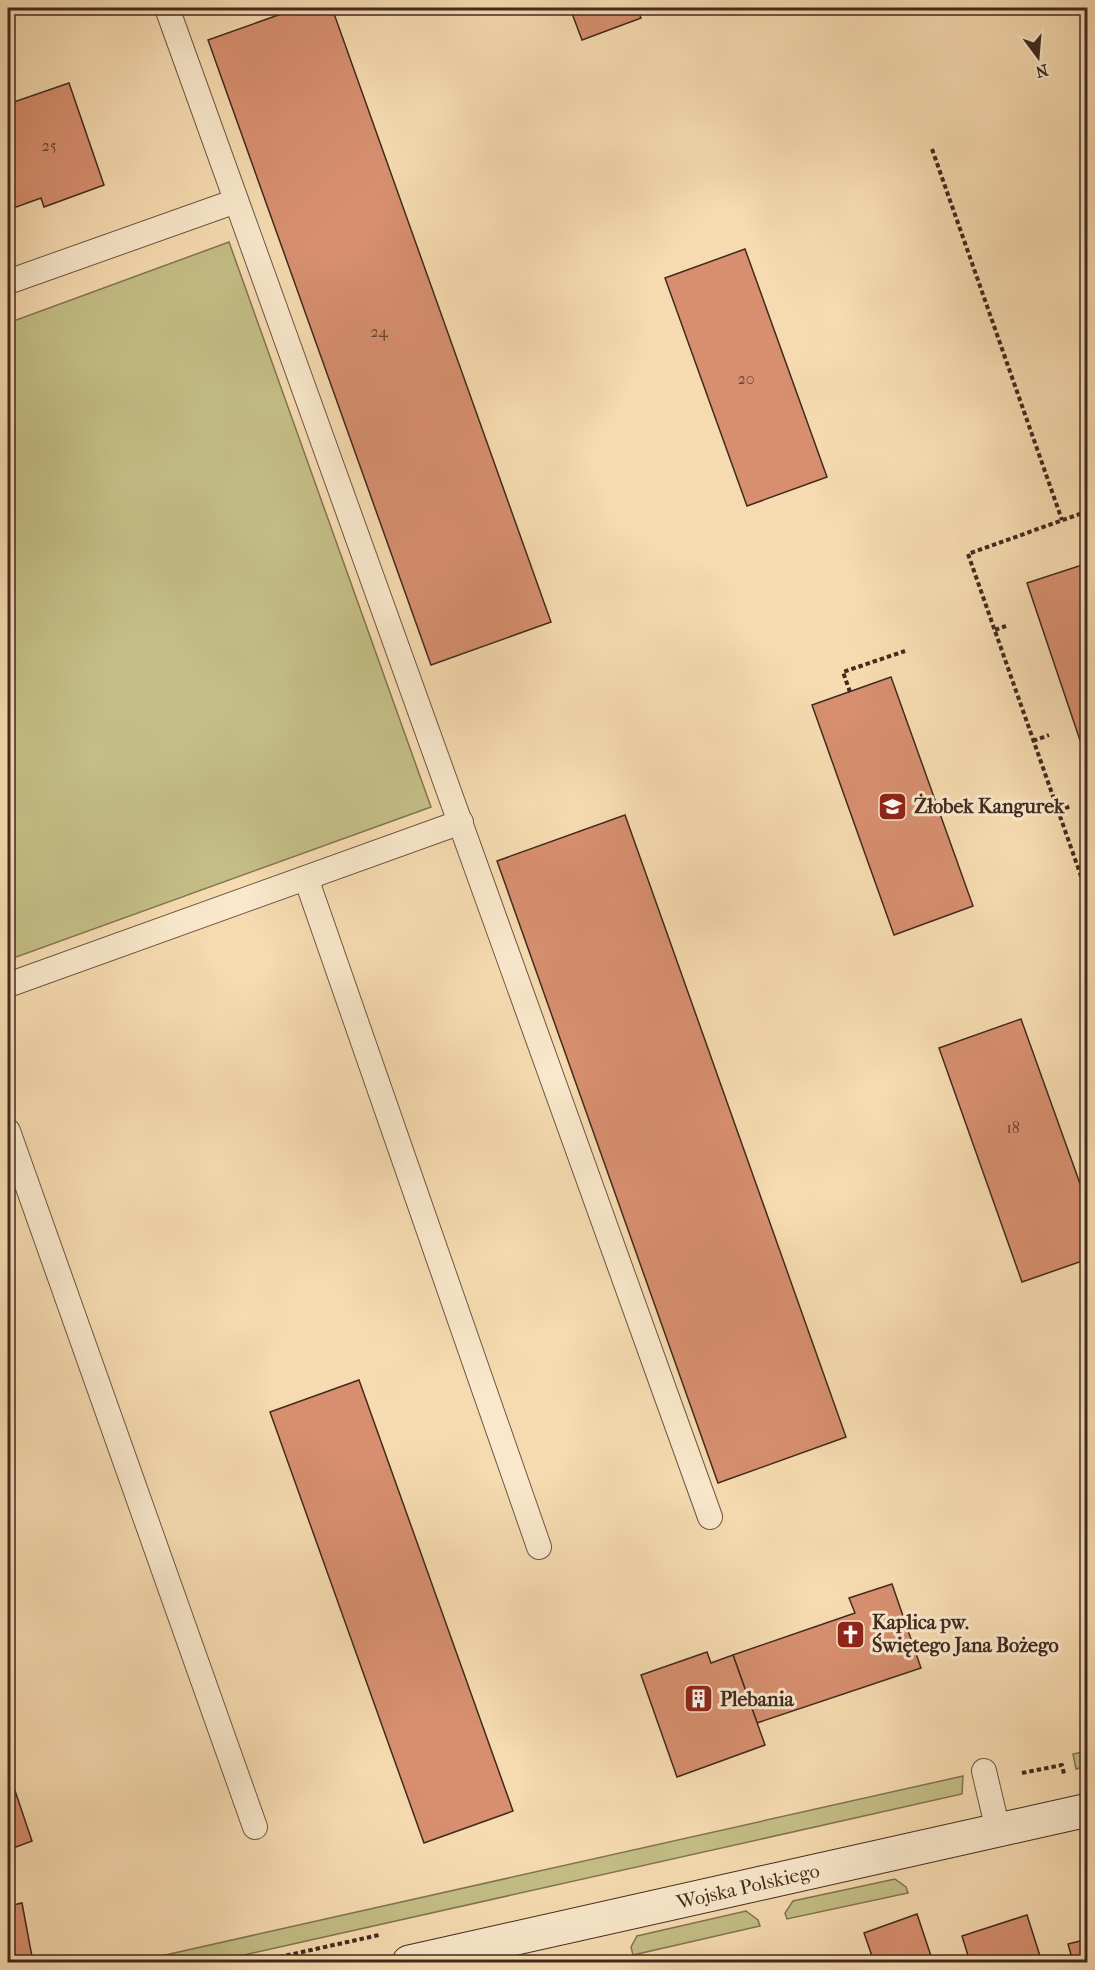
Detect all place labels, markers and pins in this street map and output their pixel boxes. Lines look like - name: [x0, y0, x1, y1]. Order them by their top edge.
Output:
- school or university icon: Żłobek Kangurek: [877, 790, 909, 822]
- place label: Żłobek Kangurek: [914, 793, 1065, 818]
- place label: Kaplica pw. Świętego Jana Bożego: [872, 1611, 1059, 1658]
- church icon: Kaplica pw. Świętego Jana Bożego: [835, 1618, 867, 1650]
- building icon: Plebania: [683, 1683, 715, 1715]
- place label: Plebania: [720, 1688, 795, 1711]

